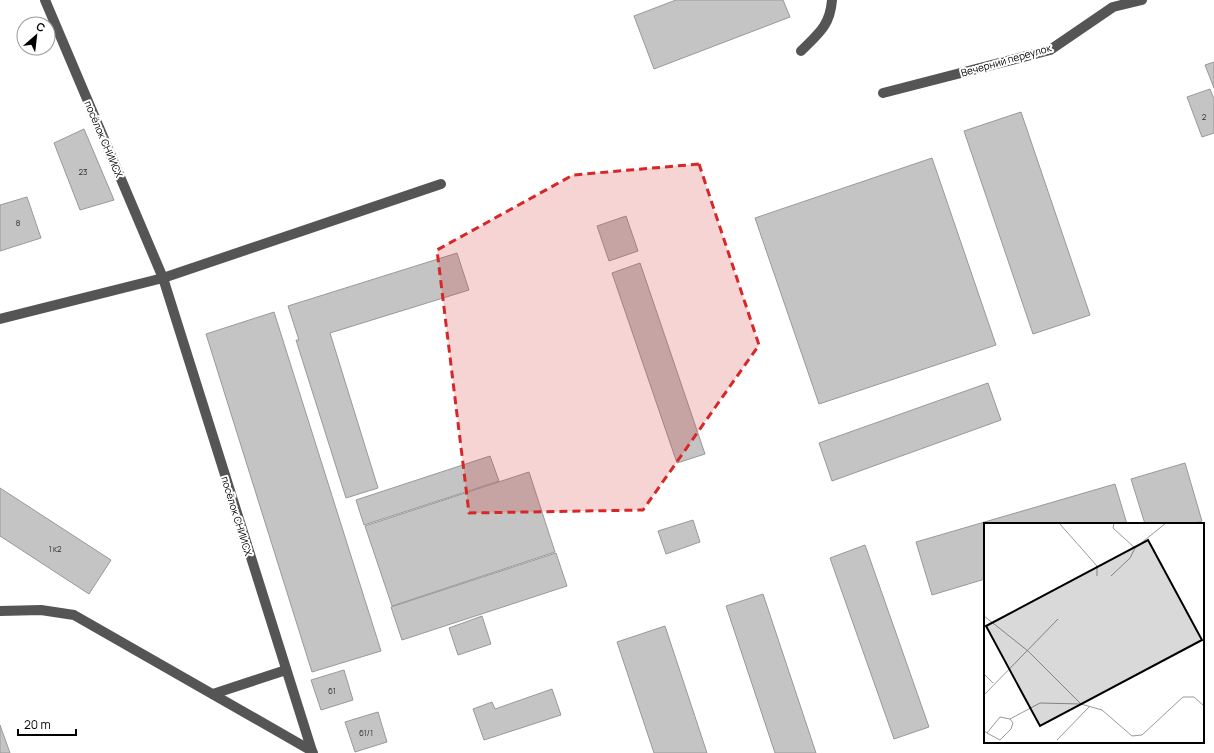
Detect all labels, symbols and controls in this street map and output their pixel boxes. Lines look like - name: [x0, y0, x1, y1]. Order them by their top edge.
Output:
- north arrow: [16, 16, 56, 56]
- text: С: [34, 18, 48, 35]
- street label: Вечерний переулок: [959, 40, 1054, 80]
- street label: посёлок СНИИСХ: [81, 98, 127, 180]
- house number: 2: [1202, 111, 1207, 122]
- house number: 23: [79, 166, 87, 177]
- house number: 8: [16, 217, 21, 228]
- street label: посёлок СНИИСХ: [218, 475, 256, 557]
- inset map: [984, 523, 1204, 743]
- house number: 1 к2: [48, 543, 62, 554]
- house number: 61: [328, 685, 336, 696]
- scale bar: [18, 711, 76, 737]
- text: 20 m: [24, 716, 51, 733]
- house number: 61/1: [359, 727, 373, 738]

